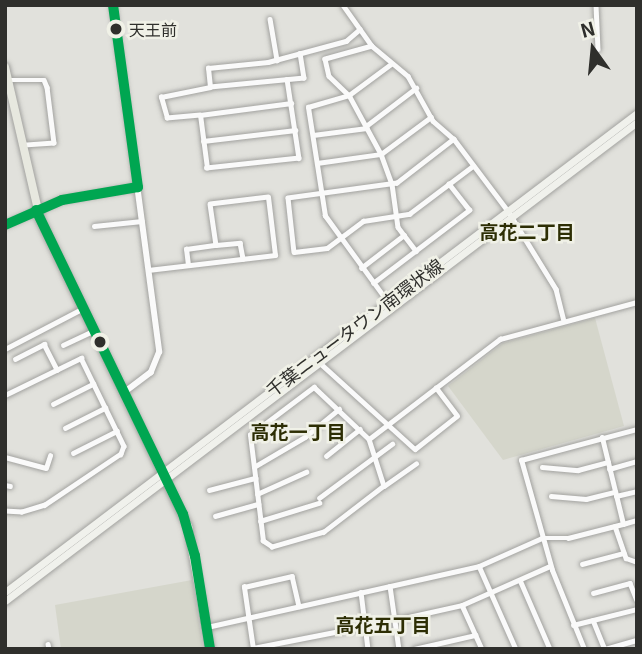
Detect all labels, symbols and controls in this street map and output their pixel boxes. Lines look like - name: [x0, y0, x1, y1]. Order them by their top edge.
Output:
- text: N: [577, 13, 598, 43]
- north arrow: [558, 14, 628, 84]
- place label: 天王前: [129, 19, 177, 39]
- marker: 天王前: [109, 22, 123, 36]
- district label: 高花二丁目: [480, 220, 574, 242]
- street label: 千葉ニュータウン南環状線: [261, 253, 447, 401]
- unlabelled marker: [93, 335, 107, 349]
- district label: 高花一丁目: [251, 420, 345, 442]
- district label: 高花五丁目: [336, 613, 430, 635]

